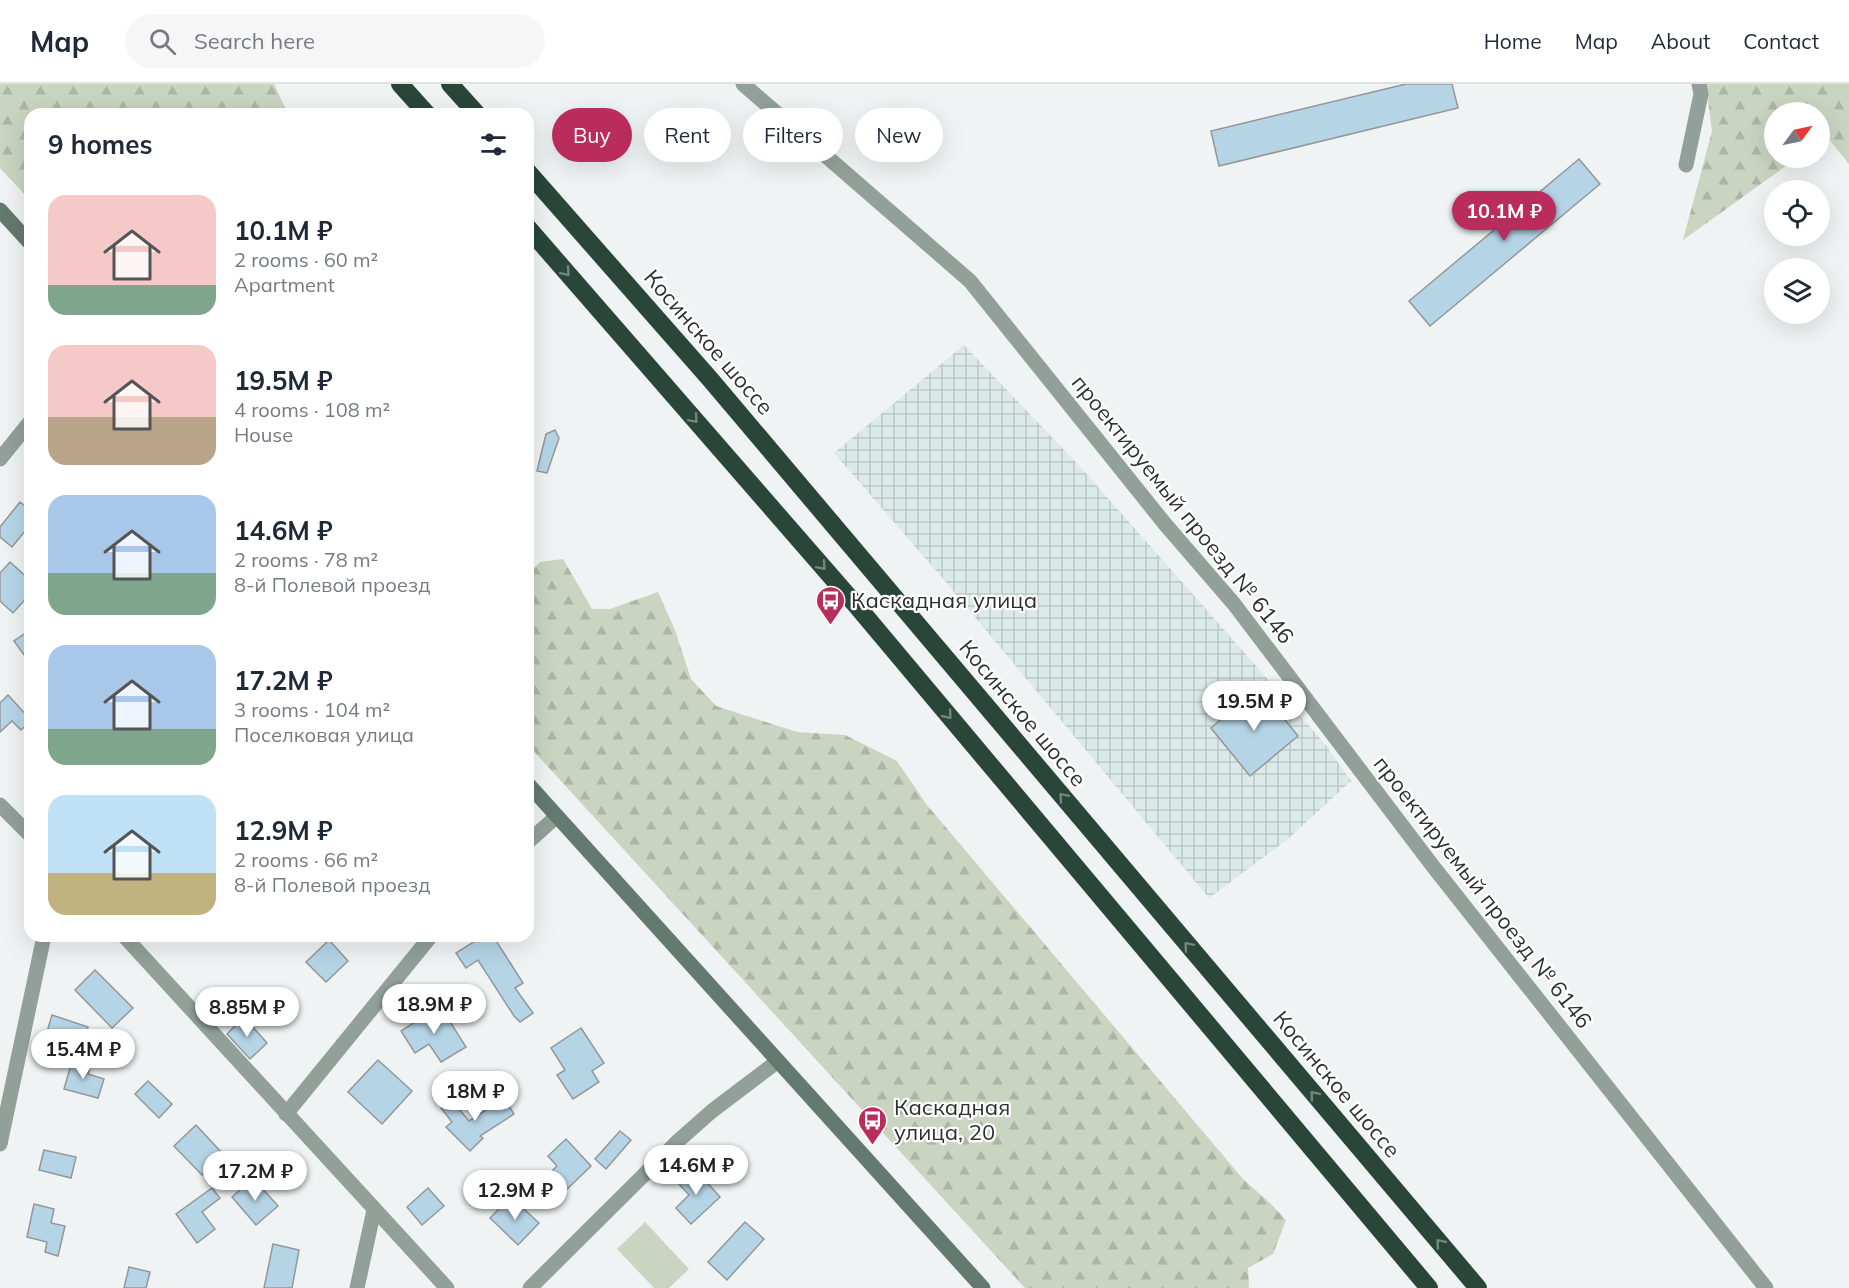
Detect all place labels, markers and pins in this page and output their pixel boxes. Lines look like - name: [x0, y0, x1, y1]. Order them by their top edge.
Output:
- pin: 10.1M ₽: [1449, 191, 1559, 242]
- bus stop icon: Каскадная улица: [814, 584, 846, 626]
- place label: Каскадная улица: [851, 586, 1037, 614]
- pin: 19.5M ₽: [1199, 681, 1309, 732]
- pin: 18.9M ₽: [379, 984, 489, 1035]
- pin: 8.85M ₽: [192, 987, 302, 1038]
- pin: 15.4M ₽: [28, 1029, 138, 1080]
- pin: 18M ₽: [433, 1071, 517, 1122]
- place label: Каскадная улица, 20: [894, 1093, 1010, 1146]
- bus stop icon: Каскадная улица, 20: [857, 1104, 889, 1146]
- pin: 14.6M ₽: [641, 1145, 751, 1196]
- pin: 17.2M ₽: [200, 1151, 310, 1202]
- pin: 12.9M ₽: [460, 1170, 570, 1221]

